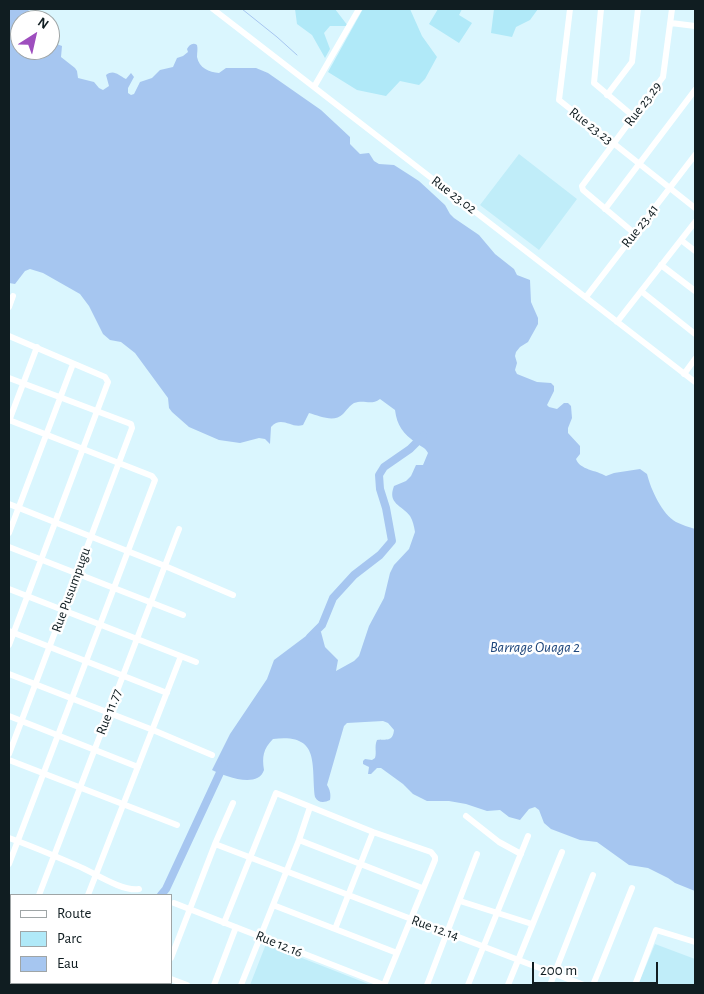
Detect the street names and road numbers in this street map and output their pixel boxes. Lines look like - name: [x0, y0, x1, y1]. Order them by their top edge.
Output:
- street label: Rue 23.29: [621, 78, 665, 130]
- street label: Rue 23.23: [566, 104, 616, 148]
- street label: Rue 23.02: [428, 172, 480, 218]
- street label: Rue 23.41: [618, 201, 662, 251]
- street label: Rue Pusumpugu: [48, 545, 94, 635]
- street label: Rue 11.77: [93, 687, 125, 737]
- street label: Rue 12.14: [409, 912, 461, 944]
- street label: Rue 12.16: [253, 927, 305, 961]

